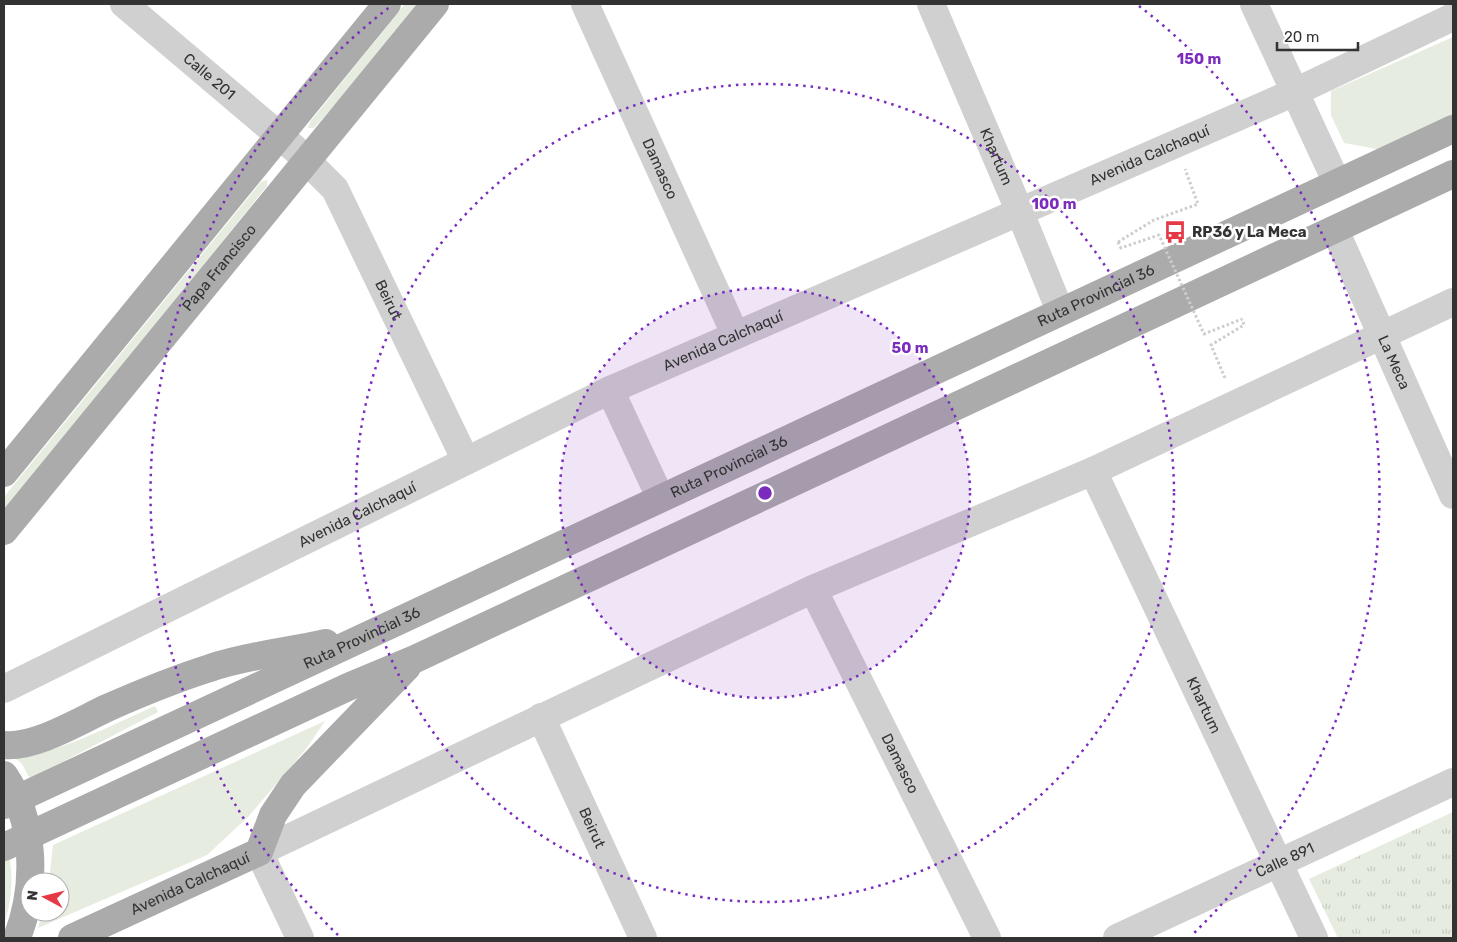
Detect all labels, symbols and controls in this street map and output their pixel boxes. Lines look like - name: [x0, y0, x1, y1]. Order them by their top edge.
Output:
- scale bar: [1277, 20, 1358, 52]
- text: 20 m: [1284, 28, 1319, 46]
- street label: Calle 201: [180, 49, 239, 103]
- text: 150 m: [1177, 50, 1221, 68]
- street label: Avenida Calchaquí: [1087, 121, 1213, 189]
- street label: Khartum: [976, 125, 1016, 188]
- street label: Damasco: [638, 136, 682, 202]
- text: 100 m: [1032, 195, 1076, 213]
- bus stop icon: RP36 y La Meca: [1162, 219, 1188, 245]
- street label: Papa Francisco: [179, 221, 260, 315]
- place label: RP36 y La Meca: [1192, 223, 1307, 241]
- street label: Ruta Provincial 36: [1035, 261, 1157, 331]
- street label: Beirut: [371, 277, 406, 323]
- street label: Avenida Calchaquí: [660, 306, 787, 375]
- street label: La Meca: [1374, 333, 1414, 392]
- text: 50 m: [892, 339, 928, 357]
- street label: Ruta Provincial 36: [668, 432, 790, 502]
- street label: Avenida Calchaquí: [296, 477, 420, 551]
- centre of rings: [756, 484, 774, 502]
- street label: Ruta Provincial 36: [301, 603, 423, 673]
- street label: Khartum: [1183, 674, 1225, 736]
- street label: Damasco: [877, 730, 923, 797]
- street label: Beirut: [575, 805, 609, 851]
- street label: Calle 891: [1253, 839, 1317, 881]
- street label: Avenida Calchaquí: [128, 848, 254, 919]
- north arrow: [20, 872, 70, 922]
- text: N: [24, 889, 42, 902]

